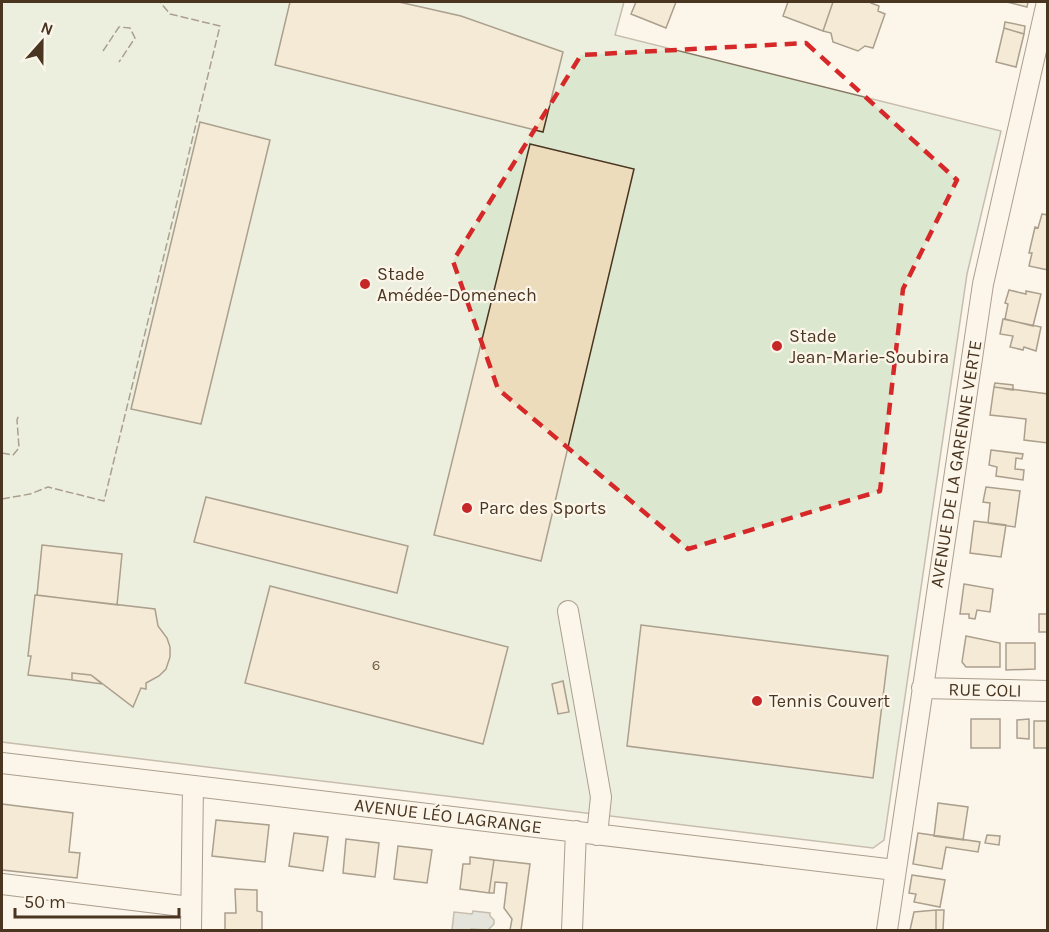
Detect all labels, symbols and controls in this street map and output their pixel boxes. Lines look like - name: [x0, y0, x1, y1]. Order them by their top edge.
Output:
- north arrow: [12, 12, 72, 72]
- text: N: [38, 18, 56, 39]
- place label: Stade Amédée-Domenech: [377, 263, 537, 306]
- marker: Stade Amédée-Domenech: [358, 277, 372, 291]
- place label: Stade Jean-Marie-Soubira: [789, 325, 949, 368]
- marker: Stade Jean-Marie-Soubira: [770, 339, 784, 353]
- street label: AVENUE DE LA GARENNE VERTE: [926, 339, 986, 589]
- place label: Parc des Sports: [479, 497, 607, 519]
- marker: Parc des Sports: [460, 501, 474, 515]
- house number: 6: [372, 656, 380, 674]
- street label: RUE COLI: [948, 678, 1022, 702]
- place label: Tennis Couvert: [769, 690, 890, 712]
- marker: Tennis Couvert: [750, 694, 764, 708]
- street label: AVENUE LÉO LAGRANGE: [353, 793, 543, 838]
- scale bar: [15, 881, 178, 919]
- text: 50 m: [24, 891, 66, 913]

